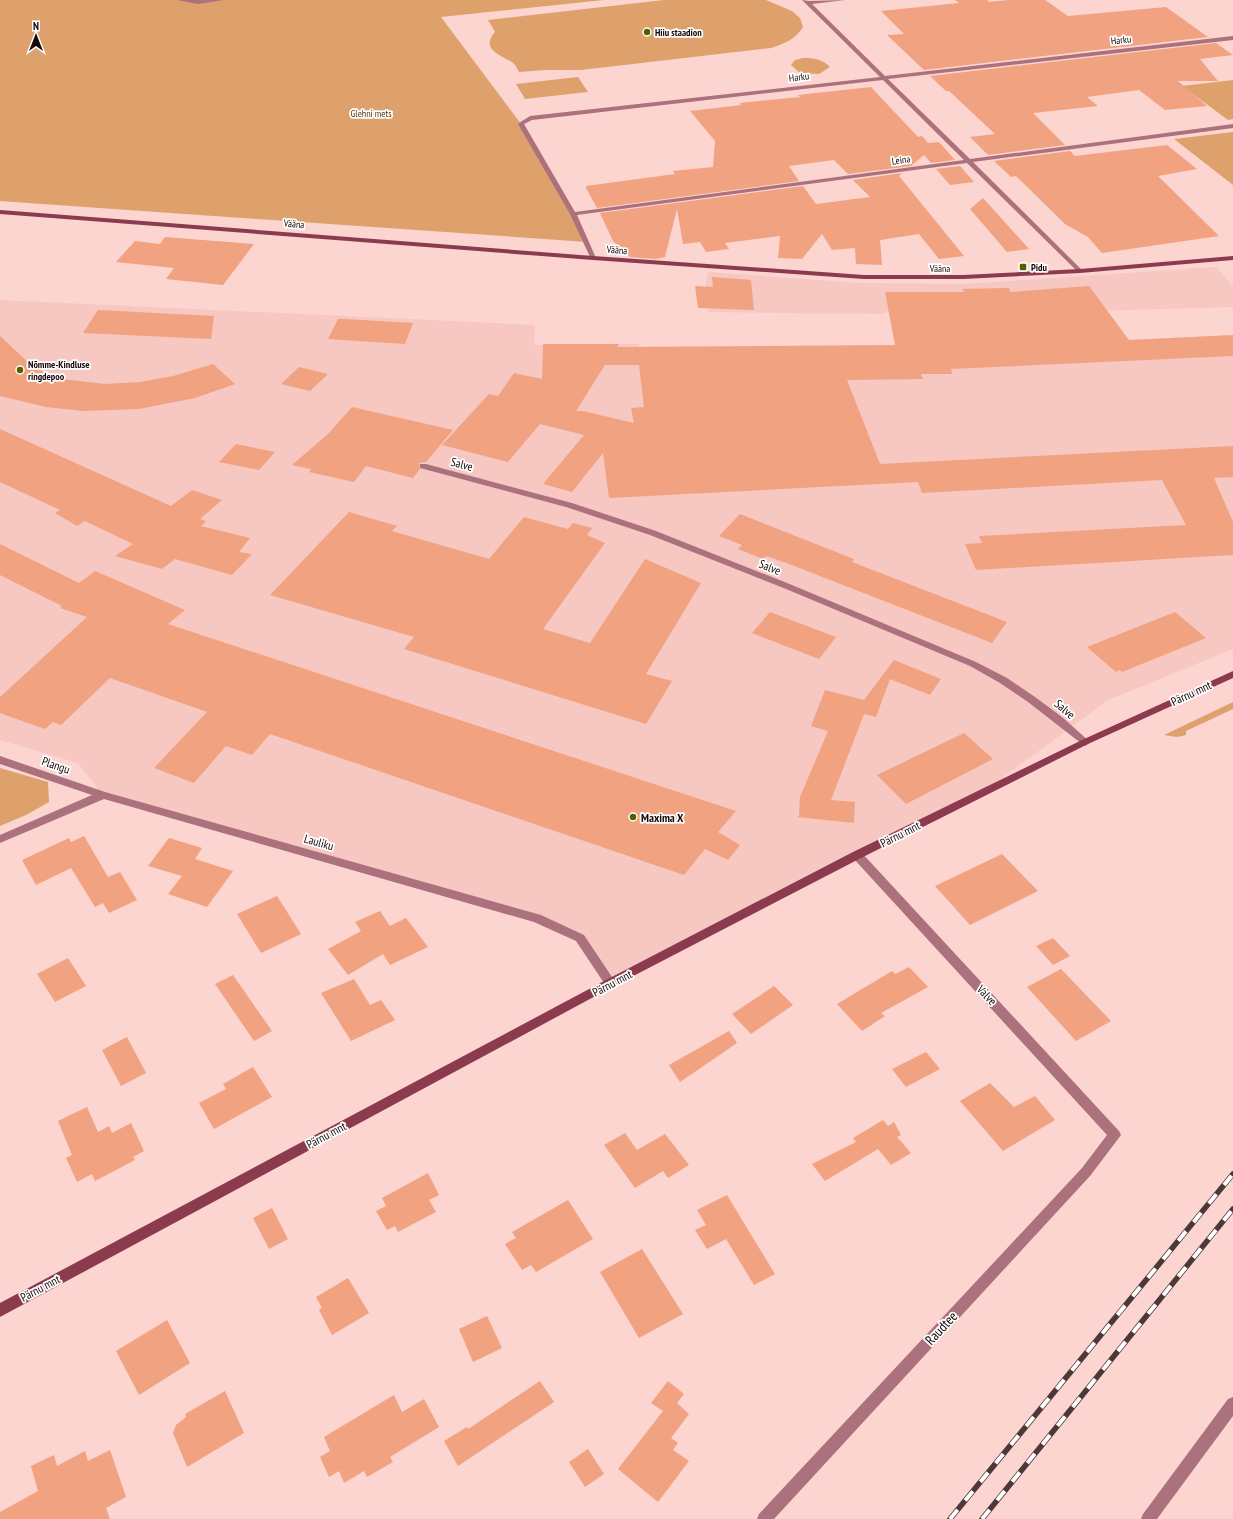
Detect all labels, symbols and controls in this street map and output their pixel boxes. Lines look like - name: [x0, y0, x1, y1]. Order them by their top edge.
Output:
- north arrow: [16, 16, 56, 56]
- text: N: [33, 19, 39, 33]
- place label: Hiiu staadion: [655, 26, 702, 39]
- marker: Hiiu staadion: [642, 27, 652, 37]
- street label: Harku: [1110, 32, 1132, 48]
- street label: Harku: [788, 69, 810, 85]
- park label: Glehni mets: [350, 107, 392, 120]
- street label: Leina: [891, 152, 911, 168]
- street label: Vääna: [282, 217, 305, 231]
- street label: Vääna: [605, 243, 628, 257]
- place label: Pidu: [1031, 261, 1047, 274]
- street label: Vääna: [929, 262, 950, 275]
- marker: Pidu: [1018, 262, 1028, 272]
- place label: Nõmme-Kindluse ringdepoo: [28, 358, 89, 383]
- marker: Nõmme-Kindluse ringdepoo: [15, 365, 25, 375]
- street label: Salve: [449, 454, 475, 474]
- street label: Salve: [757, 556, 783, 578]
- street label: Pärnu mnt: [1168, 677, 1214, 709]
- street label: Salve: [1052, 696, 1078, 722]
- street label: Plangu: [40, 753, 72, 777]
- place label: Maxima X: [641, 810, 684, 825]
- marker: Maxima X: [628, 812, 638, 822]
- street label: Pärnu mnt: [877, 817, 923, 850]
- street label: Lauliku: [302, 831, 336, 853]
- street label: Pärnu mnt: [590, 966, 635, 1000]
- street label: Valve: [973, 981, 1000, 1008]
- street label: Pärnu mnt: [304, 1118, 349, 1152]
- street label: Pärnu mnt: [18, 1271, 63, 1305]
- street label: Raudtee: [921, 1307, 961, 1349]

